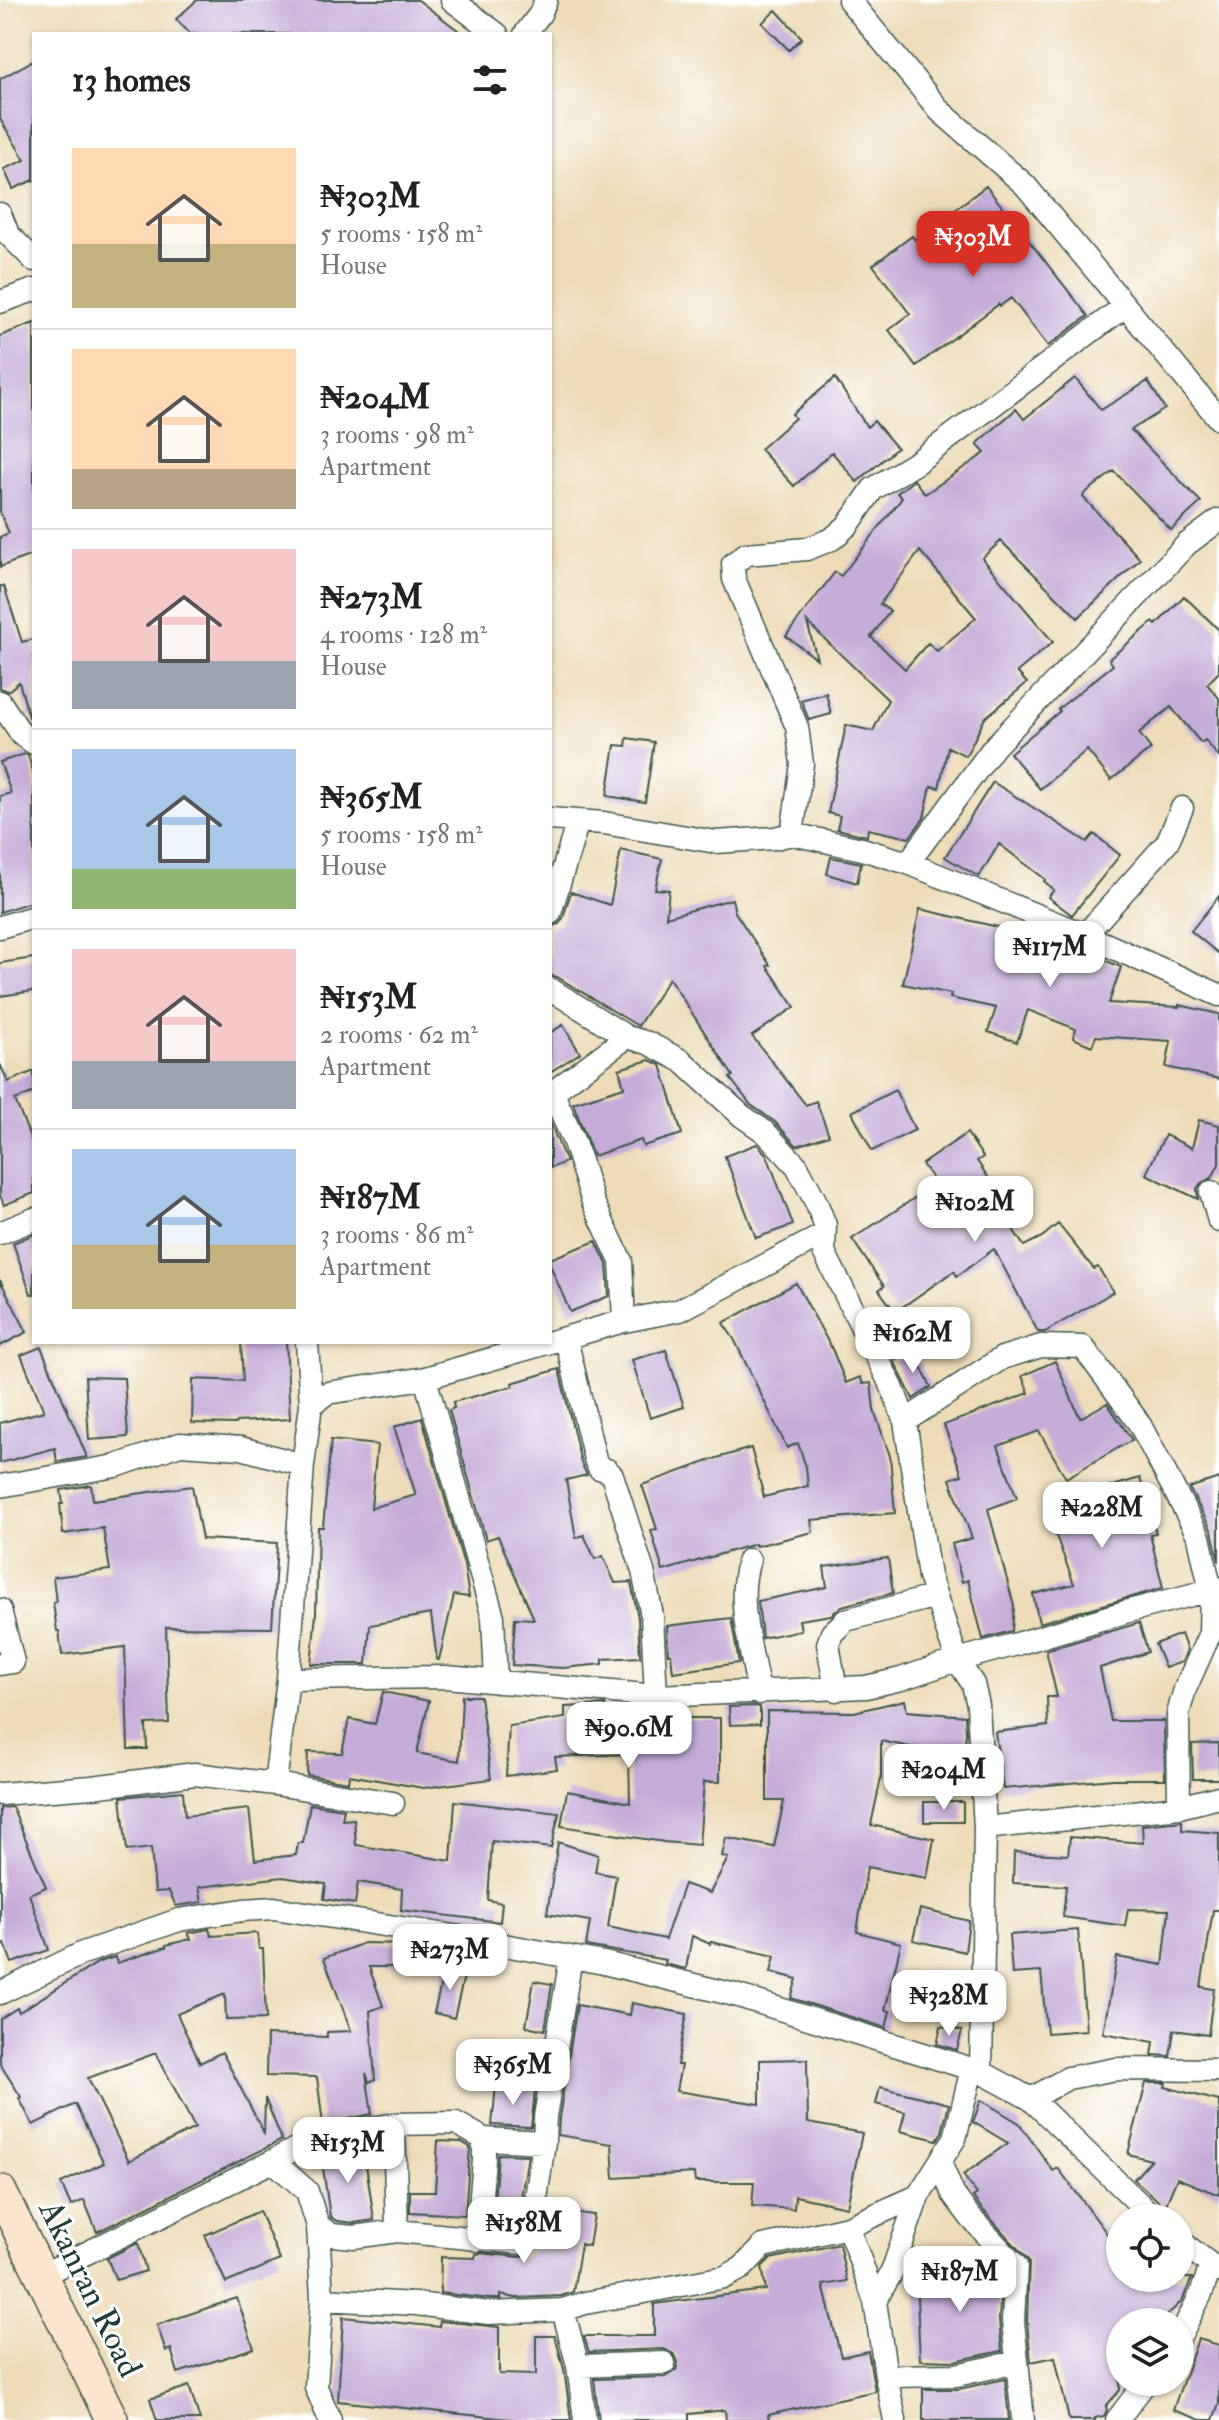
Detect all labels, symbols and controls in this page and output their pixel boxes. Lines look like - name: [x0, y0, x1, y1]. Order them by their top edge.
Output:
- icon: filters: [468, 58, 512, 102]
- text: 13 homes: [72, 59, 191, 102]
- text: ₦303M: [320, 175, 421, 218]
- icon: home: [136, 180, 232, 276]
- pin: ₦303M: [917, 211, 1029, 279]
- text: 5 rooms · 158 m²: [320, 218, 482, 250]
- text: ₦303M: [934, 221, 1012, 253]
- text: House: [320, 250, 387, 282]
- text: ₦204M: [320, 376, 430, 419]
- icon: home: [136, 381, 232, 477]
- text: 3 rooms · 98 m²: [320, 419, 474, 451]
- text: Apartment: [320, 451, 431, 483]
- text: ₦273M: [320, 576, 423, 619]
- icon: home: [136, 581, 232, 677]
- text: 4 rooms · 128 m²: [320, 619, 487, 651]
- text: House: [320, 651, 387, 683]
- text: ₦365M: [320, 776, 423, 819]
- icon: home: [136, 781, 232, 877]
- text: 5 rooms · 158 m²: [320, 819, 482, 851]
- text: House: [320, 851, 387, 883]
- pin: ₦117M: [994, 921, 1106, 989]
- text: ₦117M: [1013, 931, 1087, 963]
- text: ₦153M: [320, 976, 417, 1019]
- icon: home: [136, 981, 232, 1077]
- text: 2 rooms · 62 m²: [320, 1019, 478, 1051]
- text: Apartment: [320, 1051, 431, 1083]
- text: ₦187M: [320, 1176, 421, 1219]
- pin: ₦102M: [919, 1176, 1031, 1244]
- icon: home: [136, 1181, 232, 1277]
- text: ₦102M: [935, 1186, 1015, 1218]
- text: 3 rooms · 86 m²: [320, 1219, 474, 1251]
- text: Apartment: [320, 1251, 431, 1283]
- pin: ₦162M: [857, 1307, 969, 1375]
- text: ₦162M: [873, 1317, 953, 1349]
- pin: ₦228M: [1046, 1482, 1158, 1550]
- text: ₦228M: [1061, 1492, 1143, 1524]
- pin: ₦90.6M: [564, 1702, 694, 1770]
- text: ₦90.6M: [585, 1712, 673, 1744]
- pin: ₦204M: [888, 1744, 1000, 1812]
- text: ₦204M: [902, 1754, 986, 1786]
- pin: ₦273M: [394, 1924, 506, 1992]
- text: ₦273M: [411, 1934, 489, 1966]
- pin: ₦328M: [893, 1970, 1005, 2038]
- text: ₦328M: [909, 1980, 989, 2012]
- pin: ₦365M: [457, 2039, 569, 2107]
- text: ₦365M: [474, 2049, 552, 2081]
- pin: ₦153M: [292, 2117, 404, 2185]
- text: ₦153M: [311, 2127, 385, 2159]
- street label: Akanran Road: [28, 2193, 151, 2385]
- pin: ₦158M: [468, 2197, 580, 2265]
- map controls: [1106, 2204, 1194, 2396]
- button: locate: [1106, 2204, 1194, 2292]
- text: ₦158M: [486, 2207, 562, 2239]
- pin: ₦187M: [904, 2246, 1016, 2314]
- text: ₦187M: [921, 2256, 999, 2288]
- button: layers: [1106, 2308, 1194, 2396]

